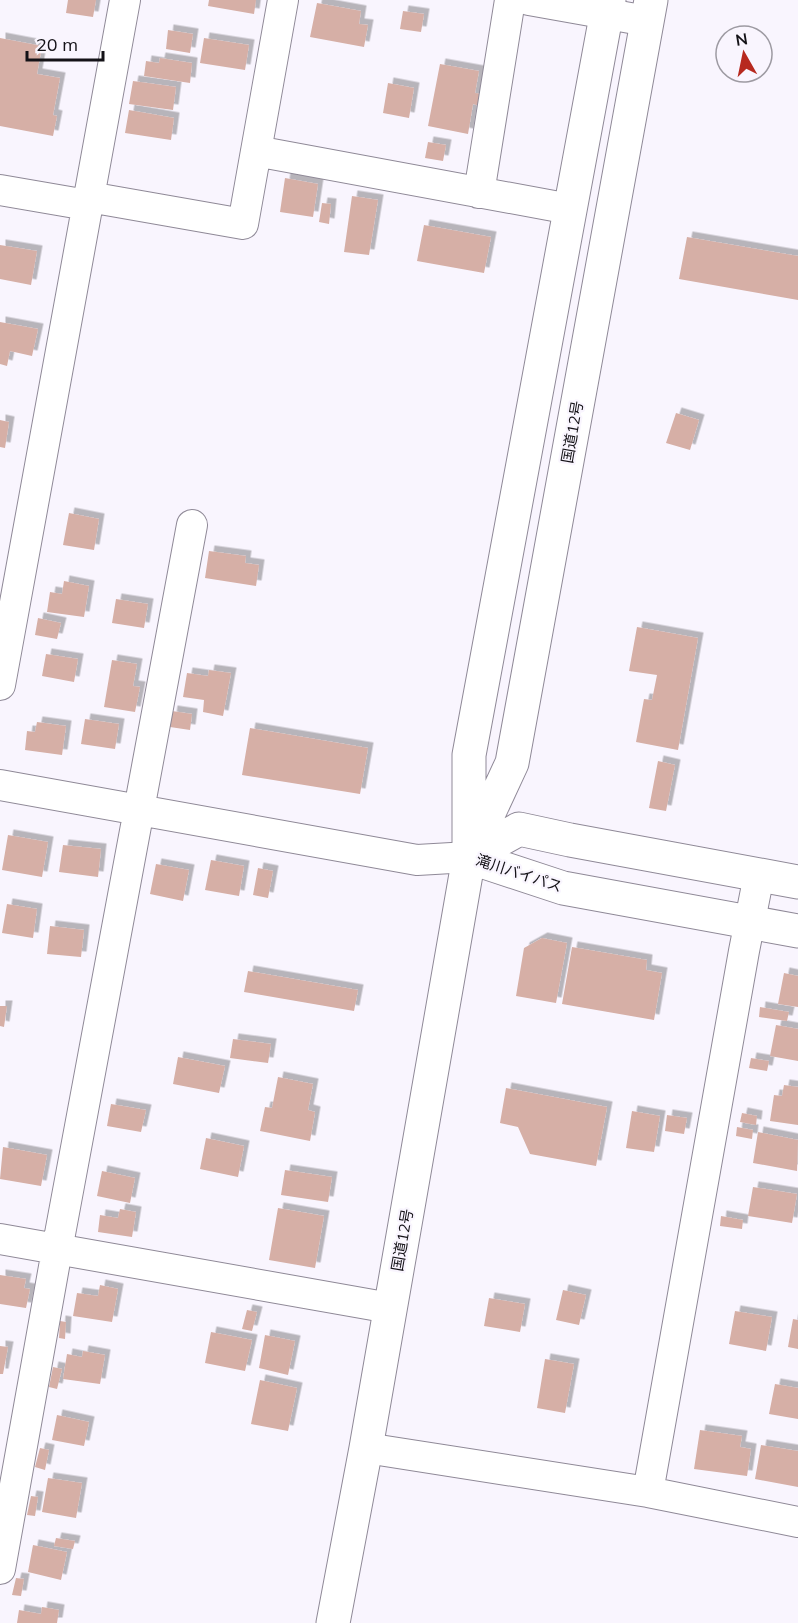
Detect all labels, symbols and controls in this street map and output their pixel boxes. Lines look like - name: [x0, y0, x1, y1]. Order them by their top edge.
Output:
- scale bar: [27, 24, 104, 62]
- north arrow: [714, 24, 774, 84]
- text: N: [734, 28, 749, 50]
- text: 20 m: [36, 33, 78, 56]
- street label: 国道12号: [557, 399, 587, 465]
- street label: 滝川バイパス: [473, 850, 565, 896]
- street label: 国道12号: [387, 1207, 417, 1273]

